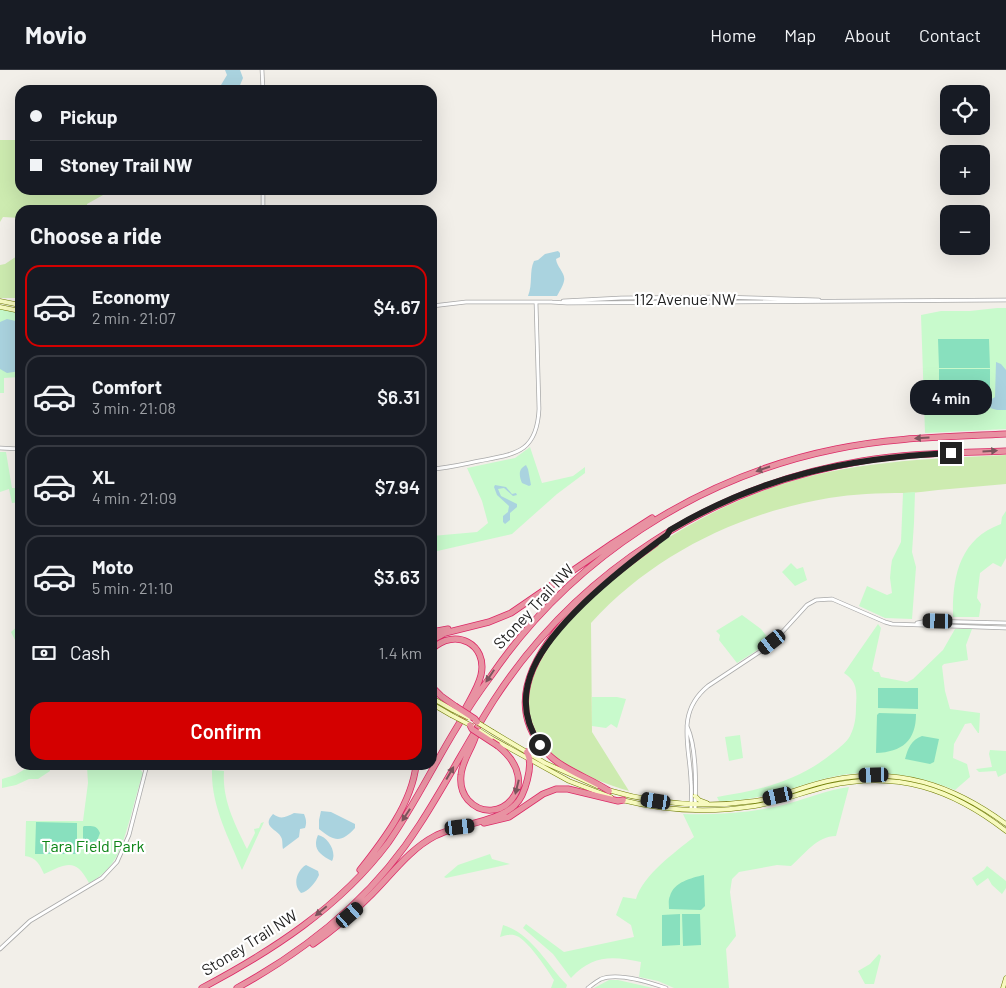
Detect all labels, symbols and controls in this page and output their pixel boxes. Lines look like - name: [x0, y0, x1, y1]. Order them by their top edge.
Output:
- text: Movio: [25, 20, 87, 49]
- text: Home: [710, 24, 756, 46]
- text: Map: [784, 24, 816, 46]
- text: About: [844, 24, 891, 46]
- text: Contact: [919, 24, 981, 46]
- map controls: [940, 85, 990, 255]
- button: locate: [940, 85, 990, 135]
- text: Pickup: [60, 105, 118, 128]
- button: +: [940, 145, 990, 195]
- text: Stoney Trail NW: [60, 153, 192, 176]
- button: −: [940, 205, 990, 255]
- text: Choose a ride: [30, 222, 162, 248]
- icon: car: [32, 284, 77, 329]
- text: Economy: [92, 285, 170, 308]
- street label: 112 Avenue NW: [634, 289, 736, 308]
- text: $4.67: [374, 295, 420, 318]
- text: 2 min · 21:07: [92, 308, 175, 327]
- icon: car: [32, 374, 77, 419]
- text: Comfort: [92, 375, 162, 398]
- callout: 4 min: [910, 380, 992, 416]
- text: $6.31: [377, 385, 420, 408]
- text: 4 min: [932, 388, 970, 407]
- text: 3 min · 21:08: [92, 398, 176, 417]
- one-way arrow: [914, 435, 930, 443]
- route end: [940, 442, 962, 464]
- one-way arrow: [982, 447, 998, 455]
- icon: car: [32, 464, 77, 509]
- text: XL: [92, 465, 115, 488]
- one-way arrow: [756, 466, 771, 473]
- text: $7.94: [375, 475, 420, 498]
- text: 4 min · 21:09: [92, 488, 176, 507]
- icon: car: [32, 554, 77, 599]
- text: Moto: [92, 555, 134, 578]
- street label: Stoney Trail NW: [489, 560, 577, 652]
- text: $3.63: [374, 565, 420, 588]
- text: 5 min · 21:10: [92, 578, 173, 597]
- car: [922, 613, 953, 629]
- car: [755, 627, 788, 657]
- icon: cash: [30, 639, 58, 667]
- text: Cash: [70, 641, 111, 664]
- text: 1.4 km: [379, 643, 422, 662]
- one-way arrow: [485, 670, 495, 683]
- button: Confirm: [30, 702, 422, 760]
- route start: [529, 734, 551, 756]
- one-way arrow: [446, 767, 455, 780]
- car: [858, 767, 889, 783]
- one-way arrow: [513, 780, 521, 795]
- car: [761, 785, 794, 807]
- car: [640, 791, 671, 811]
- one-way arrow: [402, 809, 411, 822]
- car: [444, 818, 475, 836]
- park label: Tara Field Park: [42, 836, 144, 855]
- car: [333, 899, 366, 931]
- street label: Stoney Trail NW: [198, 905, 300, 979]
- one-way arrow: [314, 906, 327, 917]

